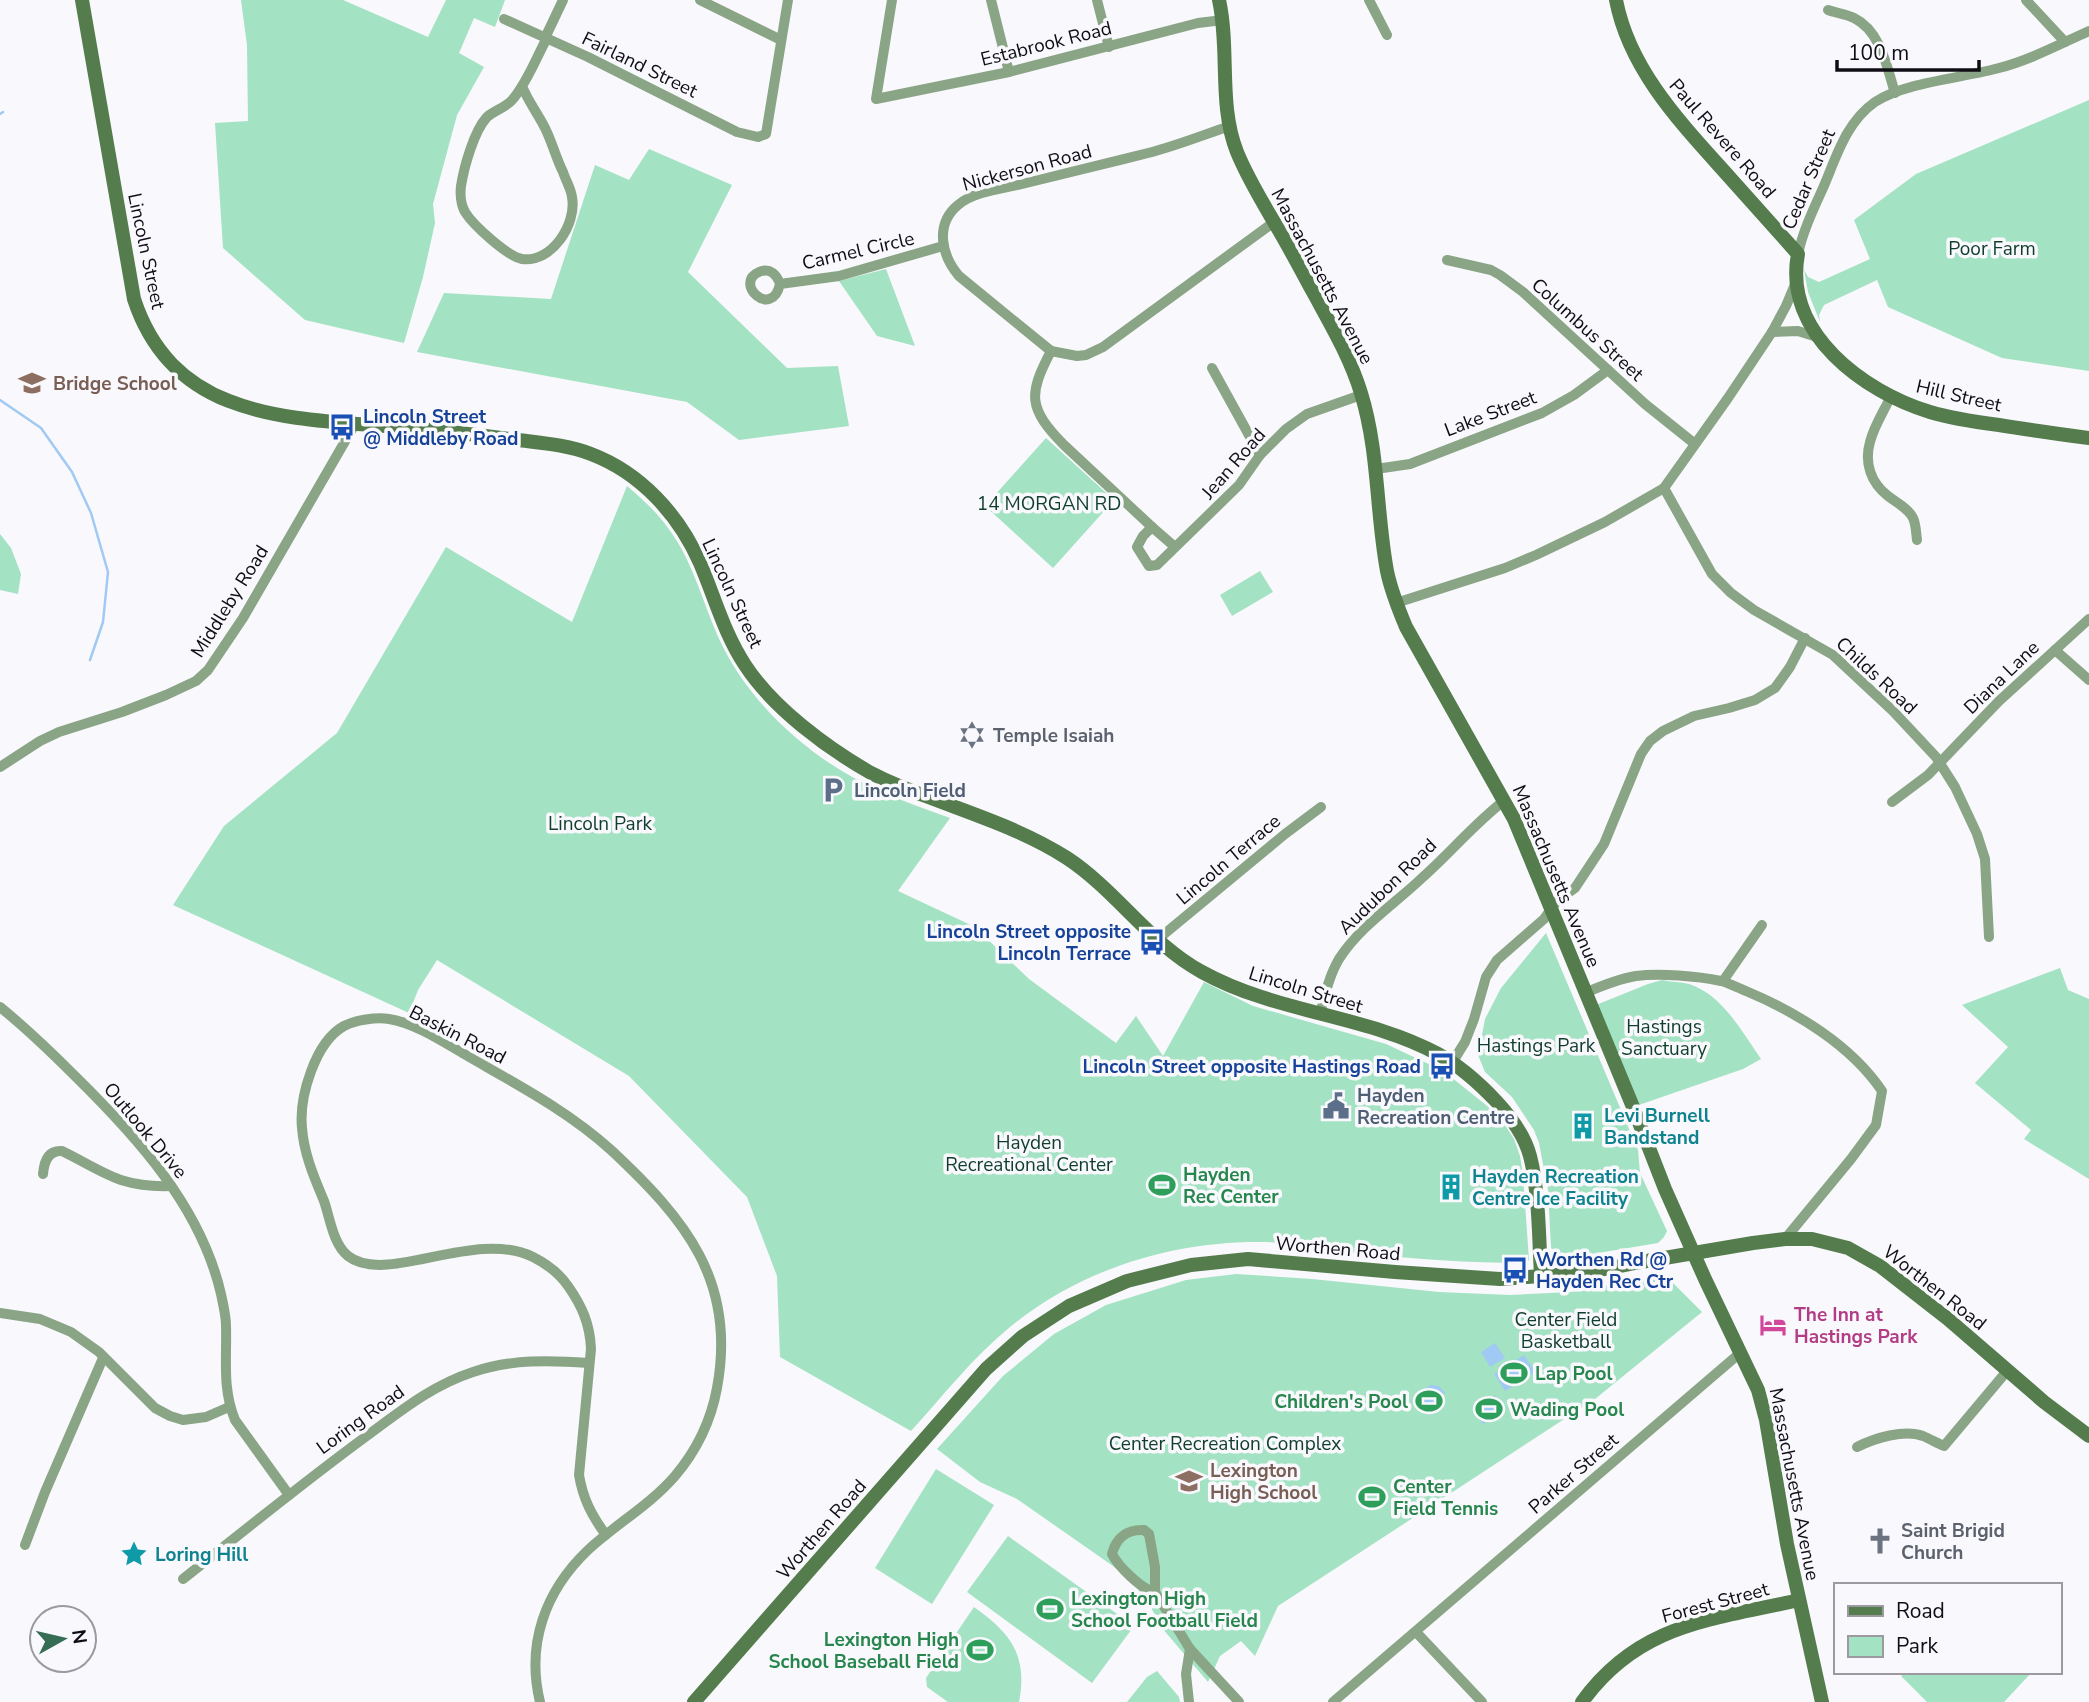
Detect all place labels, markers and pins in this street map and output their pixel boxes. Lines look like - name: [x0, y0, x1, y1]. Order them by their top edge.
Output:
- school or university icon: Bridge School: [17, 368, 47, 398]
- place label: Bridge School: [53, 371, 177, 397]
- place label: Lincoln Street @ Middleby Road: [363, 404, 518, 452]
- bus stop icon: Lincoln Street @ Middleby Road: [327, 412, 357, 442]
- synagogue icon: Temple Isaiah: [957, 720, 987, 750]
- place label: Temple Isaiah: [993, 723, 1114, 749]
- parking icon: Lincoln Field: [818, 775, 848, 805]
- place label: Lincoln Field: [854, 778, 966, 804]
- place label: Lincoln Street opposite Lincoln Terrace: [927, 919, 1131, 967]
- bus stop icon: Lincoln Street opposite Lincoln Terrace: [1137, 927, 1167, 957]
- bus stop icon: Lincoln Street opposite Hastings Road: [1427, 1051, 1457, 1081]
- place label: Lincoln Street opposite Hastings Road: [1083, 1054, 1421, 1080]
- place label: Hayden Recreation Centre: [1357, 1083, 1515, 1131]
- public building icon: Hayden Recreation Centre: [1321, 1091, 1351, 1121]
- place label: Levi Burnell Bandstand: [1604, 1103, 1710, 1151]
- building icon: Levi Burnell Bandstand: [1568, 1111, 1598, 1141]
- place label: Hayden Rec Center: [1183, 1162, 1279, 1210]
- place label: Hayden Recreation Centre Ice Facility: [1472, 1164, 1639, 1212]
- sports icon: Hayden Rec Center: [1147, 1170, 1177, 1200]
- building icon: Hayden Recreation Centre Ice Facility: [1436, 1172, 1466, 1202]
- place label: Worthen Rd @ Hayden Rec Ctr: [1536, 1247, 1674, 1295]
- bus stop icon: Worthen Rd @ Hayden Rec Ctr: [1500, 1255, 1530, 1285]
- place label: The Inn at Hastings Park: [1794, 1302, 1918, 1350]
- hotel icon: The Inn at Hastings Park: [1758, 1310, 1788, 1340]
- sports icon: Lap Pool: [1499, 1358, 1529, 1388]
- place label: Lap Pool: [1535, 1361, 1612, 1387]
- sports icon: Children's Pool: [1414, 1386, 1444, 1416]
- place label: Children's Pool: [1274, 1389, 1408, 1415]
- sports icon: Wading Pool: [1474, 1394, 1504, 1424]
- place label: Wading Pool: [1510, 1397, 1624, 1423]
- place label: Lexington High School: [1210, 1458, 1317, 1506]
- school or university icon: Lexington High School: [1174, 1466, 1204, 1496]
- place label: Center Field Tennis: [1393, 1474, 1498, 1522]
- sports icon: Center Field Tennis: [1357, 1482, 1387, 1512]
- place label: Saint Brigid Church: [1901, 1518, 2005, 1566]
- church icon: Saint Brigid Church: [1865, 1526, 1895, 1556]
- place icon: Loring Hill: [119, 1539, 149, 1569]
- place label: Loring Hill: [155, 1542, 248, 1568]
- place label: Lexington High School Football Field: [1071, 1586, 1258, 1634]
- sports icon: Lexington High School Football Field: [1035, 1594, 1065, 1624]
- place label: Lexington High School Baseball Field: [769, 1627, 959, 1675]
- sports icon: Lexington High School Baseball Field: [965, 1635, 995, 1665]

